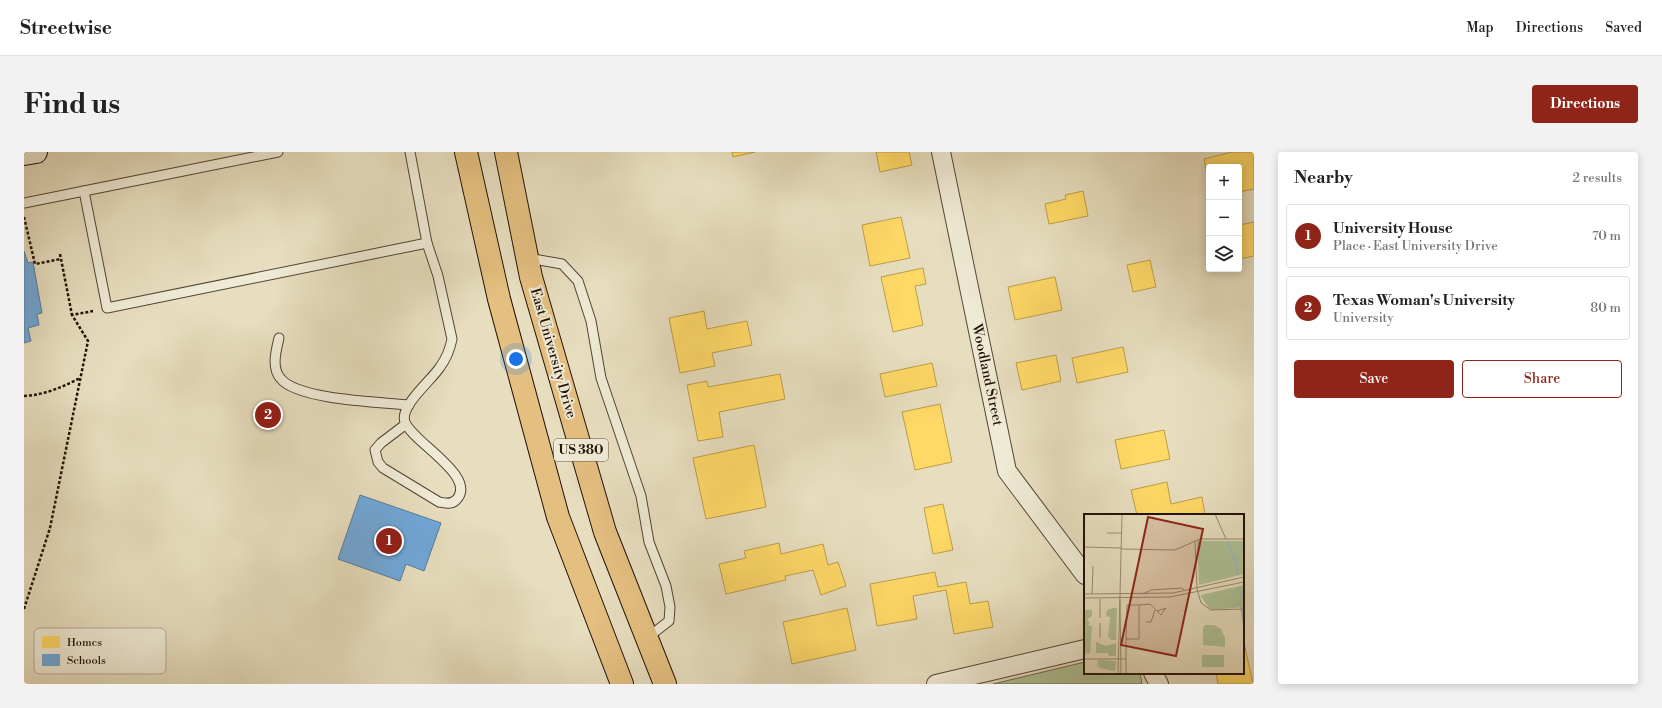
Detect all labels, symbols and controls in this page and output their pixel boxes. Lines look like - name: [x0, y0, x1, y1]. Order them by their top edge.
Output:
- text: Streetwise: [20, 16, 112, 40]
- text: Map: [1466, 19, 1494, 37]
- text: Directions: [1516, 19, 1583, 37]
- text: Saved: [1605, 19, 1642, 37]
- button: Directions: [1532, 85, 1638, 123]
- text: Find us: [24, 87, 120, 122]
- map controls: [1206, 164, 1242, 272]
- button: +: [1206, 164, 1242, 200]
- text: Nearby: [1294, 167, 1353, 189]
- text: 2 results: [1573, 170, 1622, 186]
- button: −: [1206, 200, 1242, 236]
- text: University House: [1333, 219, 1453, 238]
- text: 1: [1305, 228, 1311, 244]
- text: 70 m: [1592, 228, 1621, 244]
- button: layers: [1206, 236, 1242, 272]
- text: Place · East University Drive: [1333, 238, 1498, 254]
- street label: East University Drive: [526, 286, 580, 420]
- text: Texas Woman's University: [1333, 291, 1515, 310]
- text: 2: [1304, 300, 1312, 316]
- text: 80 m: [1590, 300, 1621, 316]
- text: University: [1333, 310, 1394, 326]
- street label: Woodland Street: [967, 321, 1007, 428]
- your location: [506, 349, 526, 369]
- button: Save: [1294, 360, 1454, 398]
- button: Share: [1462, 360, 1622, 398]
- pin: 2: [255, 400, 281, 430]
- road number: US 380: [554, 439, 608, 461]
- inset map: [1084, 514, 1244, 674]
- pin: 1: [376, 526, 402, 556]
- legend: [34, 628, 166, 674]
- text: Homes: [67, 636, 102, 650]
- text: Schools: [67, 654, 106, 668]

